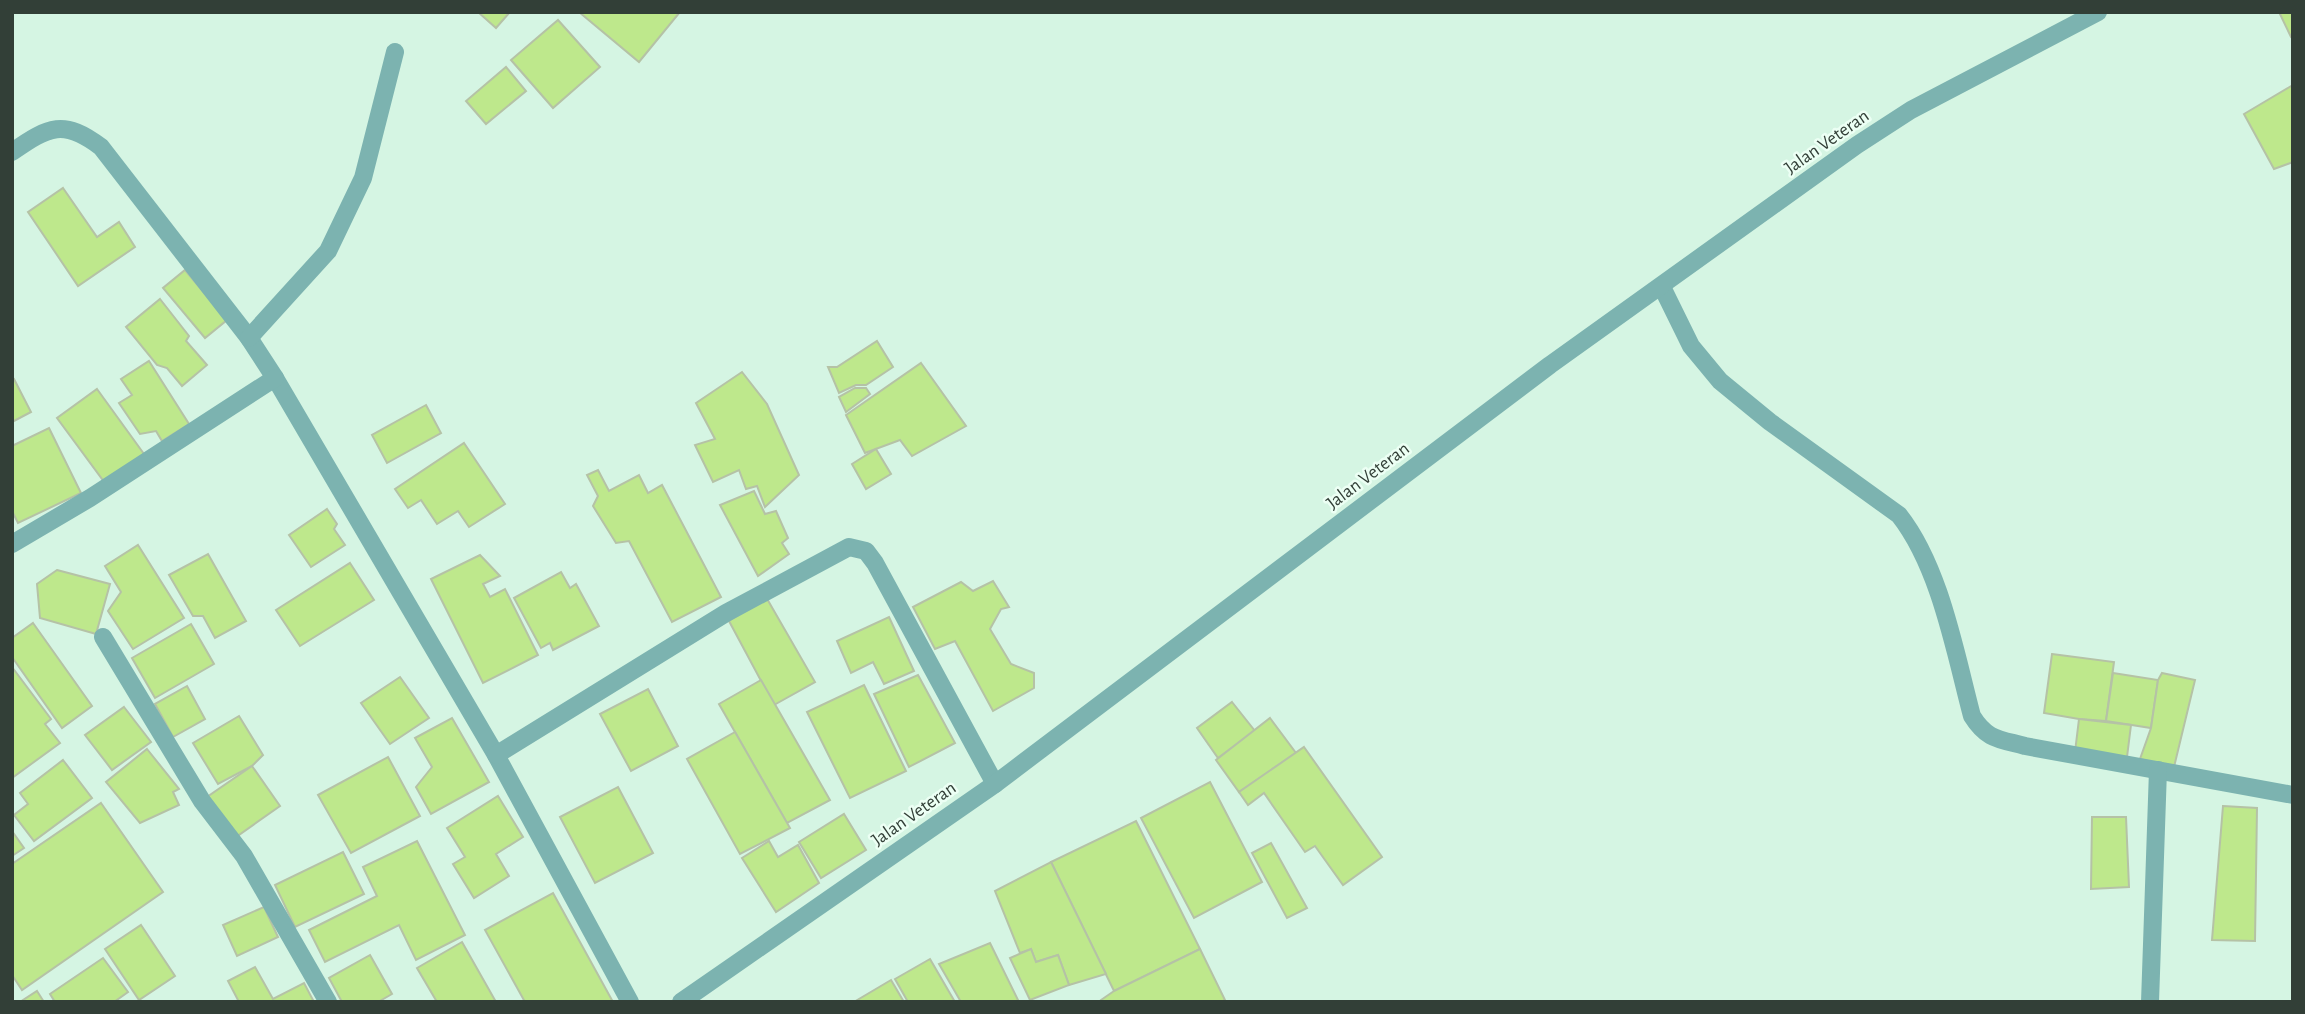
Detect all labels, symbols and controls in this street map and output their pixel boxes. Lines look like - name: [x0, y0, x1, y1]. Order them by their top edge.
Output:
- street label: Jalan Veteran: [1781, 106, 1873, 178]
- street label: Jalan Veteran: [1323, 439, 1413, 513]
- street label: Jalan Veteran: [868, 778, 960, 850]

